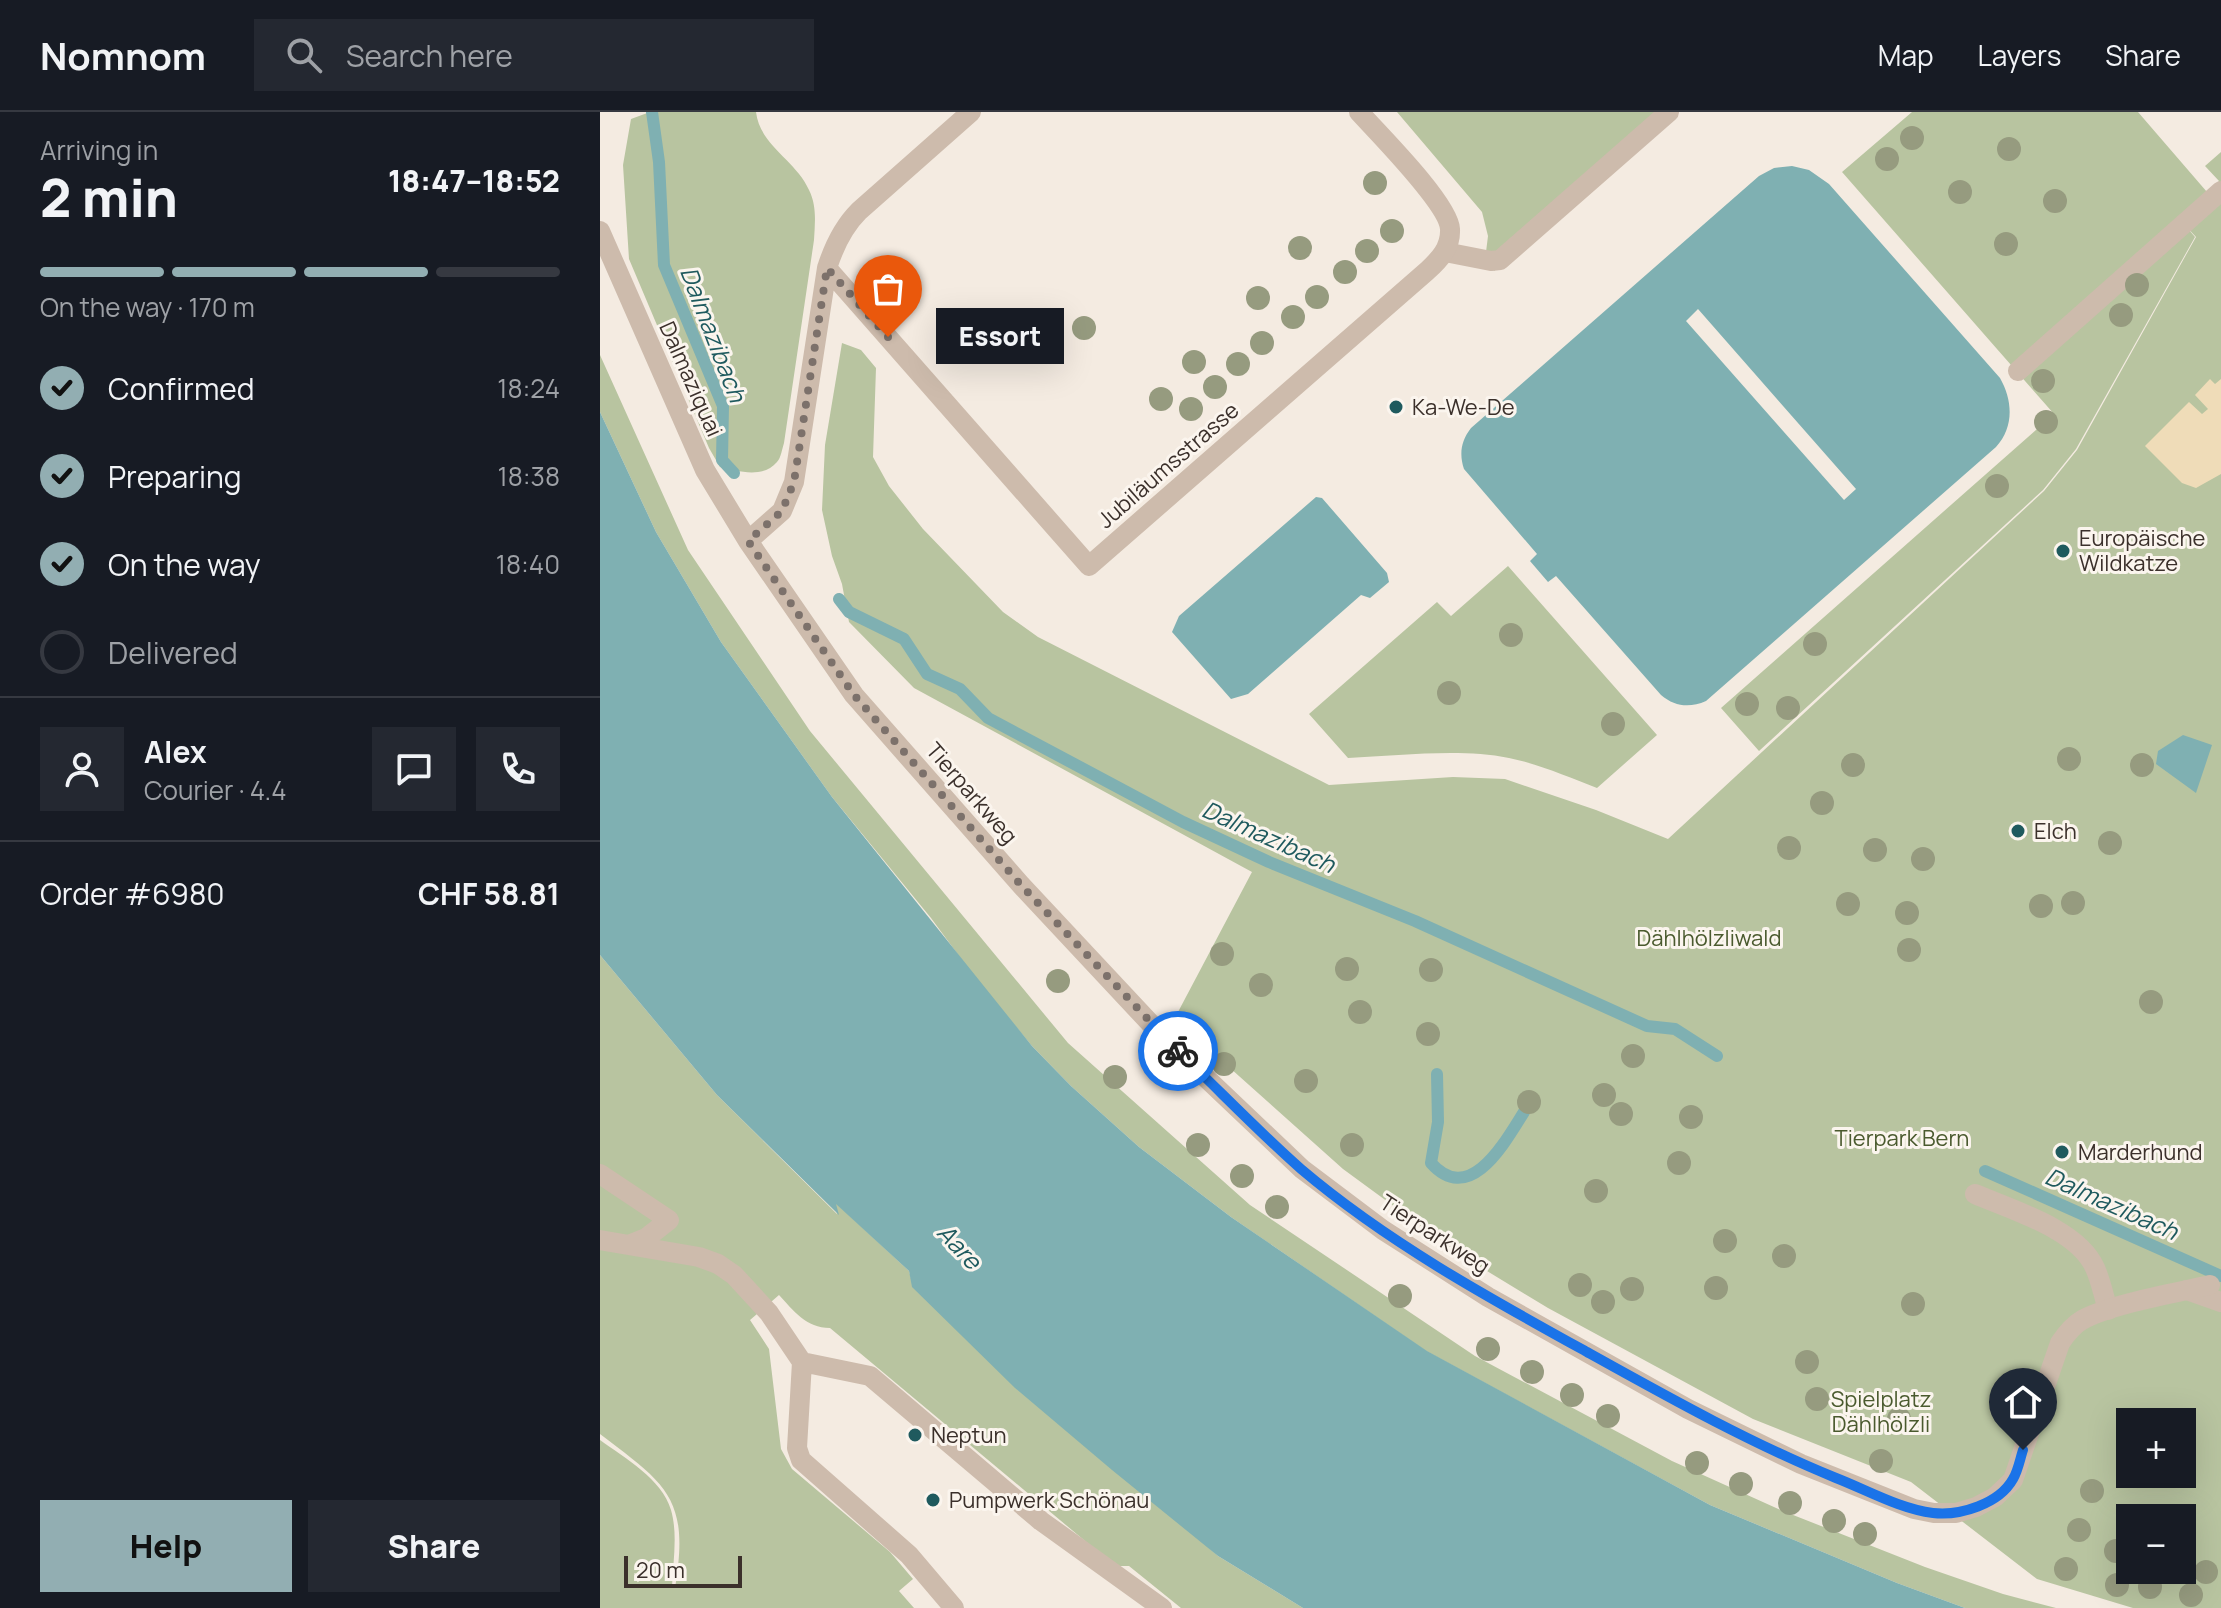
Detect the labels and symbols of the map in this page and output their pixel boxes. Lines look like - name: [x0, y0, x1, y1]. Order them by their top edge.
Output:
- pin: [854, 255, 922, 337]
- water label: Dalmazibach: [673, 262, 755, 407]
- callout: Essort: [936, 309, 1064, 365]
- street label: Dalmaziquai: [652, 317, 730, 441]
- place label: Ka-We-De: [1412, 392, 1515, 422]
- street label: Jubiläumsstrasse: [1091, 395, 1245, 535]
- marker: Ka-We-De: [1387, 398, 1405, 416]
- place label: Europäische Wildkatze: [2079, 523, 2206, 578]
- marker: Europäische Wildkatze: [2054, 542, 2072, 560]
- street label: Tierparkweg: [920, 736, 1024, 850]
- water label: Dalmazibach: [1197, 792, 1341, 880]
- place label: Elch: [2034, 816, 2077, 846]
- marker: Elch: [2009, 822, 2027, 840]
- park label: Dählhölzliwald: [1637, 923, 1781, 953]
- courier: [1138, 1011, 1218, 1091]
- park label: Tierpark Bern: [1835, 1123, 1969, 1153]
- place label: Marderhund: [2078, 1137, 2202, 1167]
- marker: Marderhund: [2053, 1143, 2071, 1161]
- water label: Dalmazibach: [2040, 1159, 2184, 1247]
- street label: Tierparkweg: [1374, 1187, 1496, 1281]
- water label: Aare: [931, 1216, 991, 1277]
- pin: [1989, 1368, 2057, 1450]
- park label: Spielplatz Dählhölzli: [1831, 1384, 1931, 1439]
- place label: Neptun: [931, 1420, 1007, 1450]
- marker: Neptun: [906, 1426, 924, 1444]
- place label: Pumpwerk Schönau: [949, 1485, 1149, 1515]
- marker: Pumpwerk Schönau: [924, 1491, 942, 1509]
- scale bar: [624, 1552, 742, 1588]

